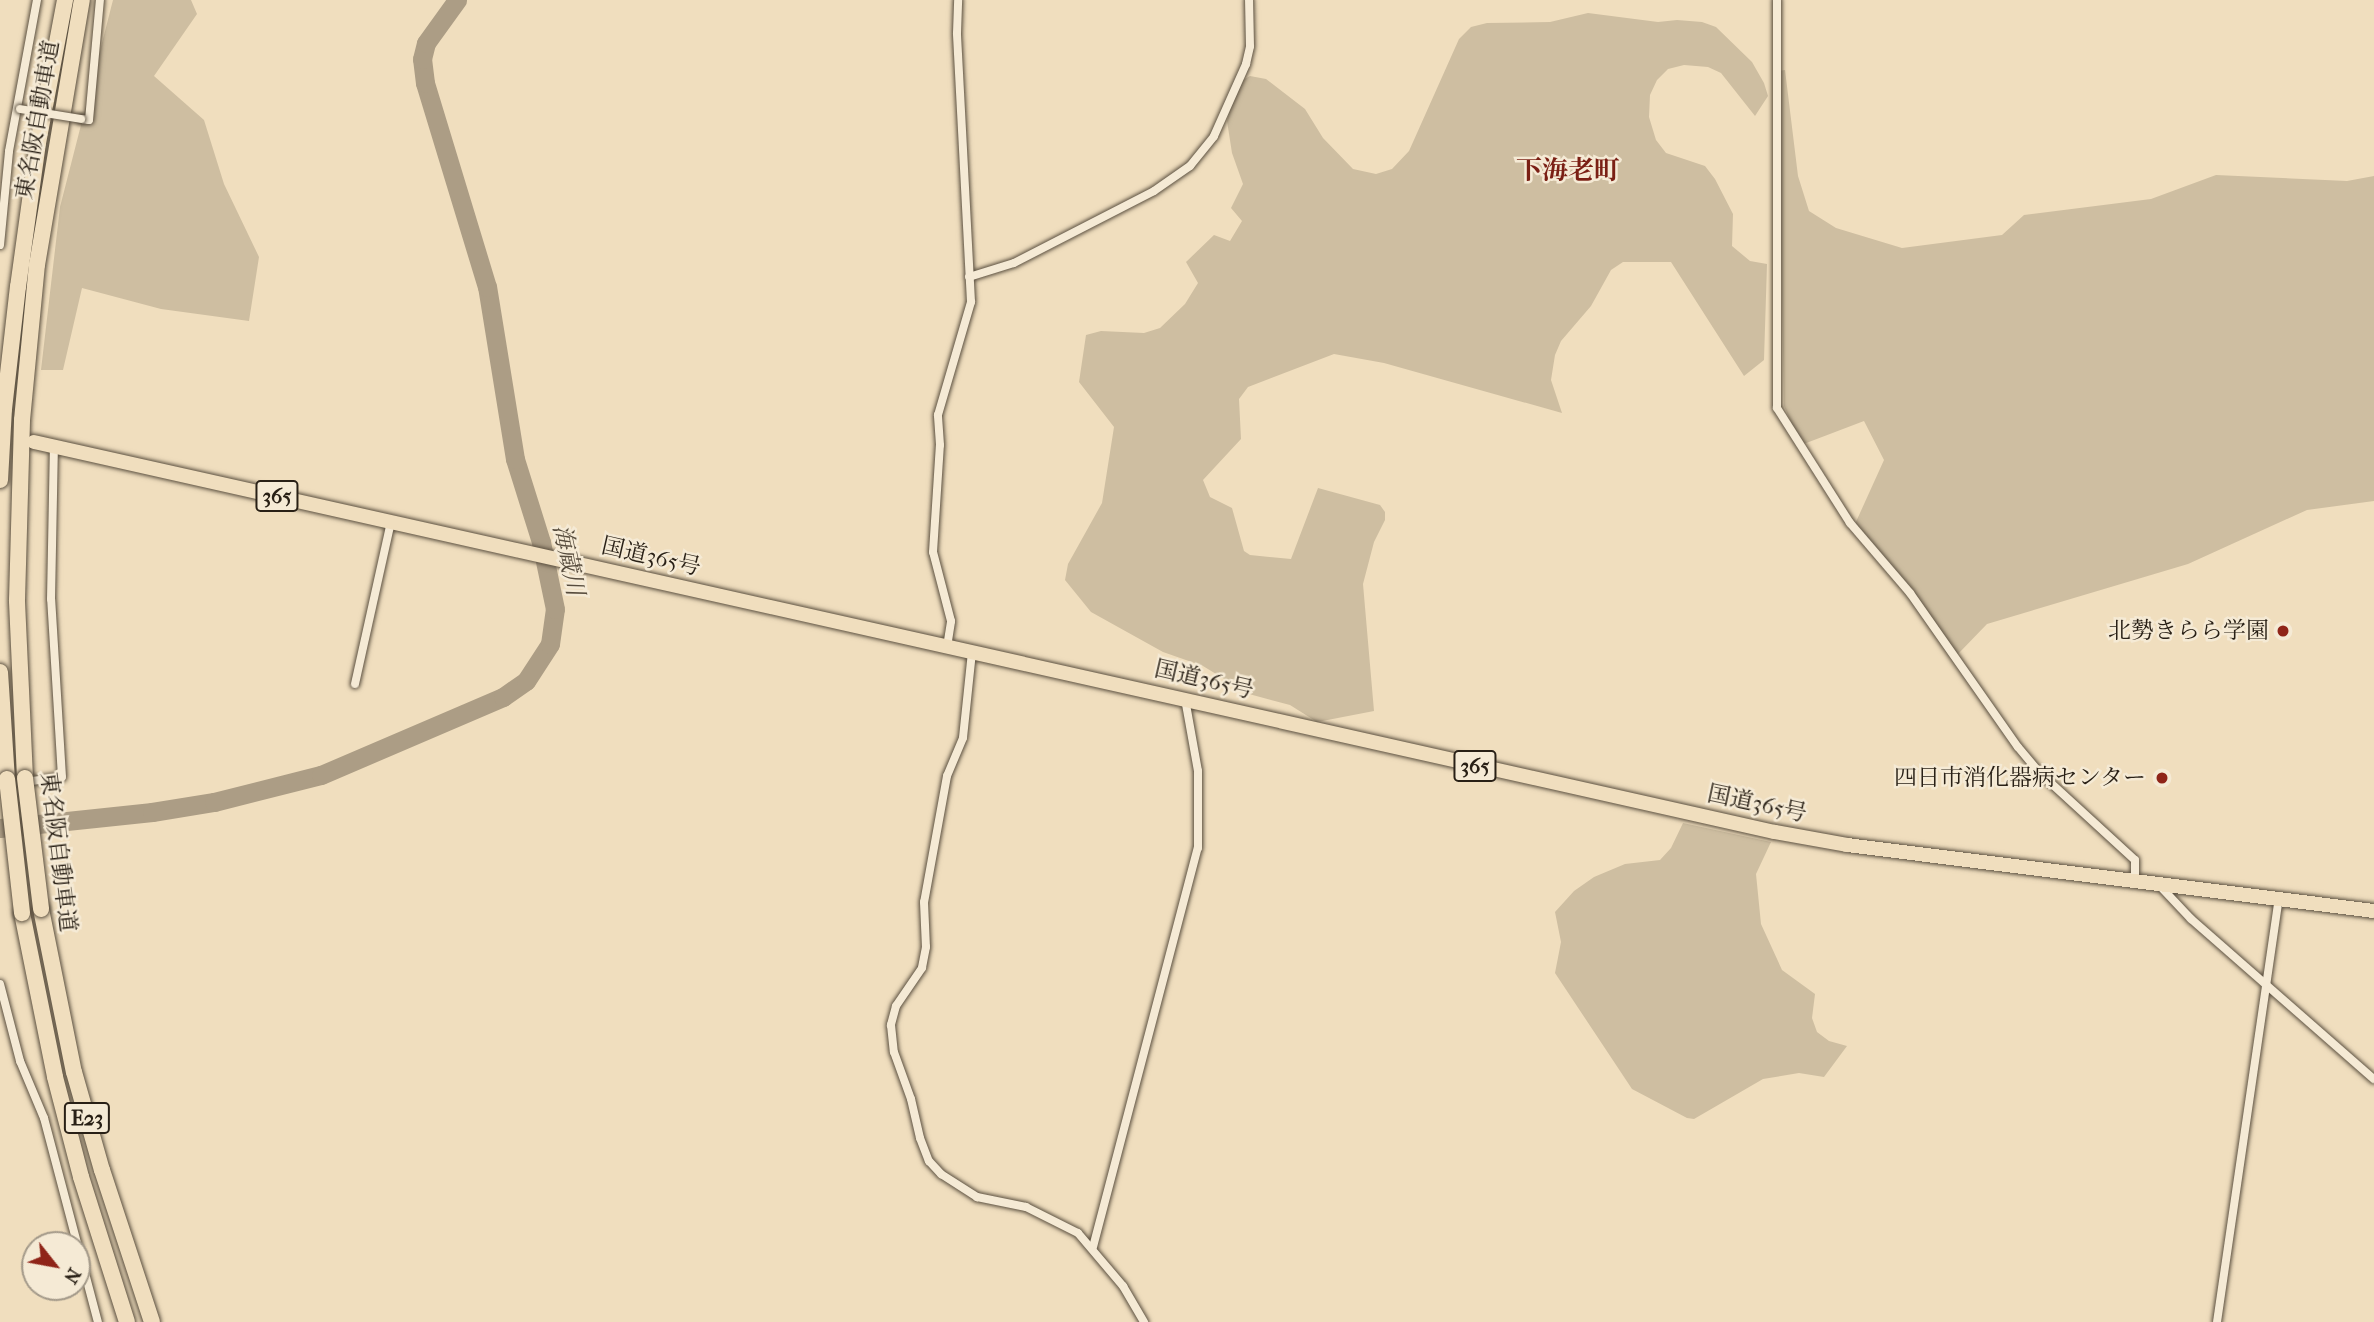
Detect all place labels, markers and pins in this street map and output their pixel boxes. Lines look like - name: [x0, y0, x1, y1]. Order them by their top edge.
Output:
- place label: 北勢きらら学園: [2108, 617, 2269, 645]
- marker: 北勢きらら学園: [2275, 623, 2291, 639]
- place label: 四日市消化器病センター: [1893, 764, 2146, 792]
- marker: 四日市消化器病センター: [2152, 768, 2172, 788]

